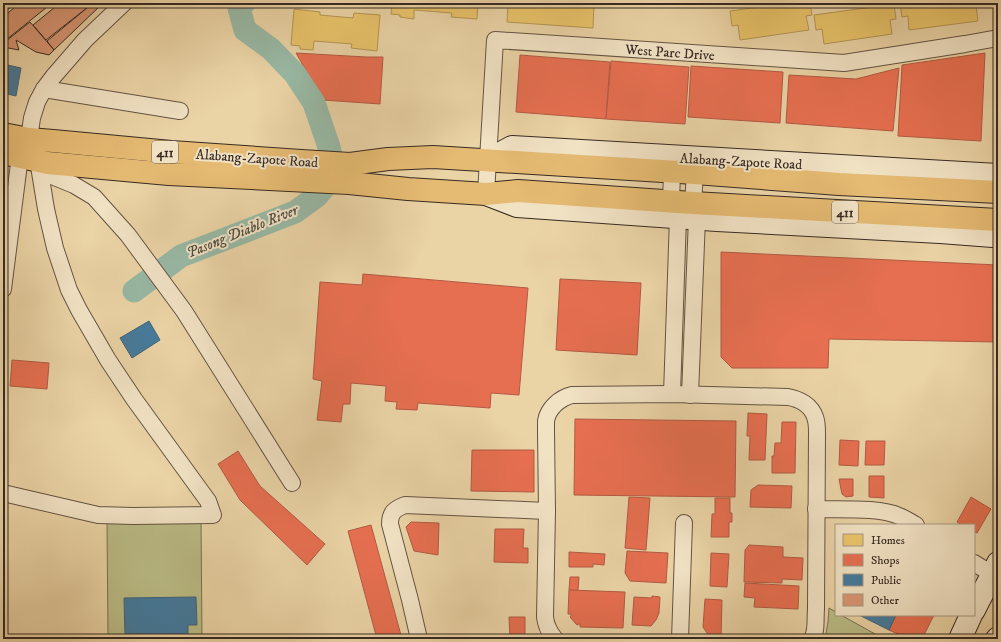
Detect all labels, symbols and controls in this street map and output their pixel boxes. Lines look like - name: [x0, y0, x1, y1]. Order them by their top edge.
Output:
- street label: West Parc Drive: [624, 41, 715, 65]
- road number: 411: [152, 141, 178, 163]
- street label: Alabang-Zapote Road: [195, 146, 319, 172]
- street label: Alabang-Zapote Road: [679, 150, 803, 174]
- water label: Pasong Diablo River: [184, 200, 302, 262]
- road number: 411: [832, 201, 858, 223]
- legend: [835, 524, 975, 616]
- text: Homes: [871, 533, 905, 548]
- text: Shops: [871, 553, 899, 568]
- text: Public: [871, 573, 901, 588]
- text: Other: [871, 593, 900, 608]

